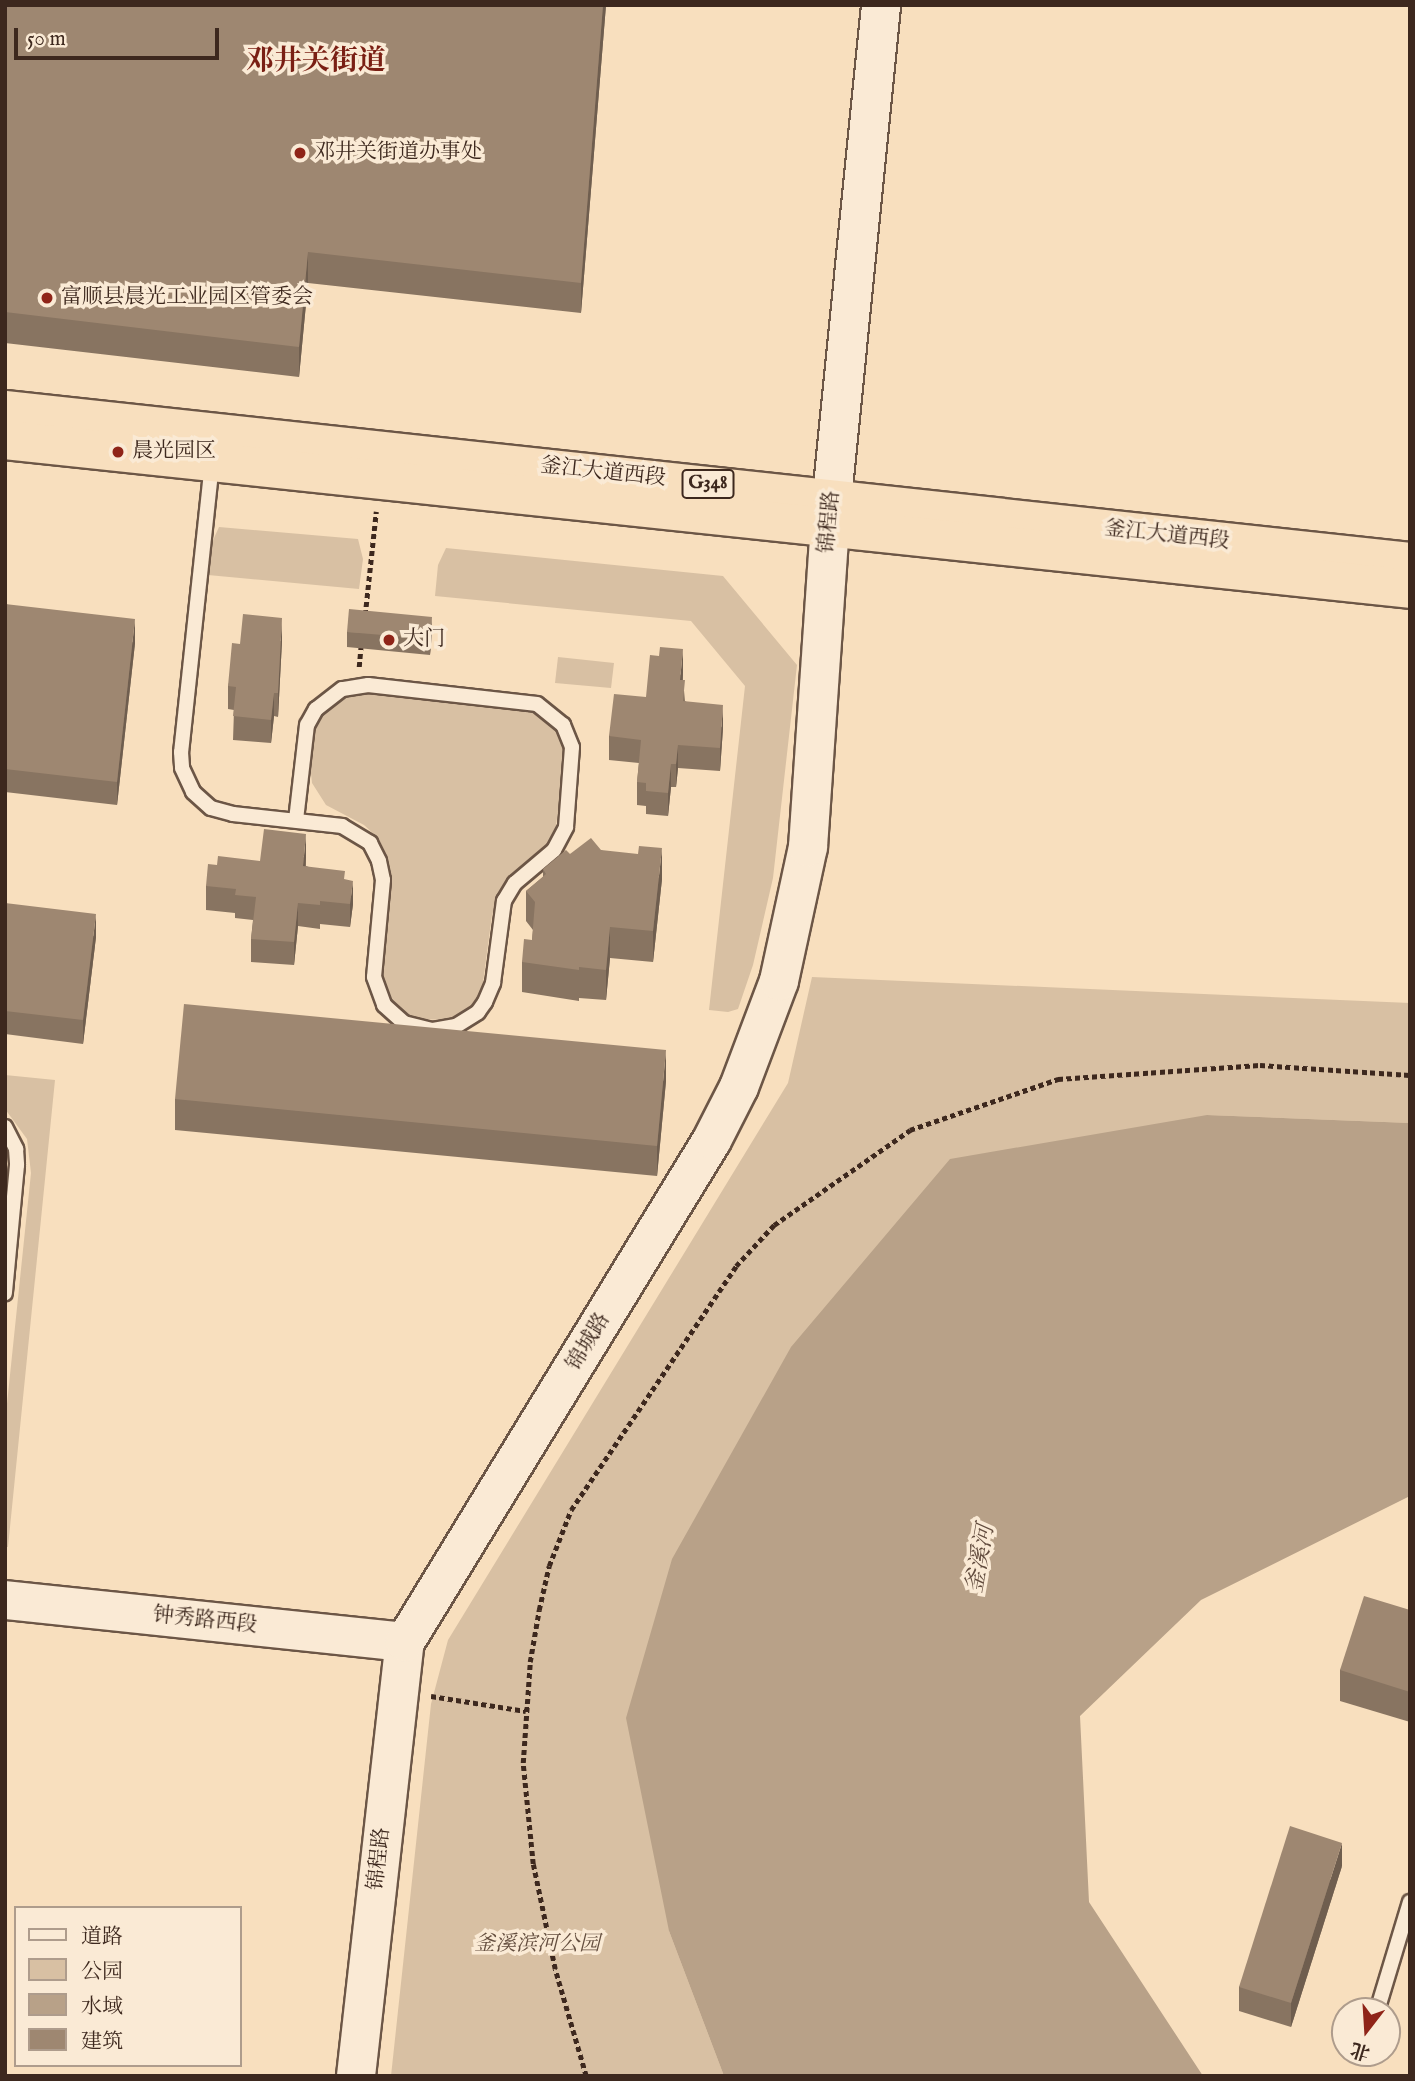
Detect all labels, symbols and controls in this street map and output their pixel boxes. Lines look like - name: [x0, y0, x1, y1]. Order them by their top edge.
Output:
- scale bar: [18, 14, 222, 58]
- text: 50 m: [27, 26, 66, 53]
- district label: 邓井关街道: [246, 45, 386, 79]
- place label: 邓井关街道办事处: [314, 140, 482, 166]
- marker: 邓井关街道办事处: [292, 145, 308, 161]
- place label: 富顺县晨光工业园区管委会: [61, 285, 313, 311]
- marker: 富顺县晨光工业园区管委会: [39, 290, 55, 306]
- place label: 晨光园区: [132, 439, 216, 465]
- marker: 晨光园区: [110, 444, 126, 460]
- street label: 釜江大道西段: [539, 454, 667, 492]
- road number: G348: [680, 468, 736, 499]
- street label: 锦程路: [815, 490, 845, 554]
- street label: 釜江大道西段: [1103, 517, 1231, 555]
- place label: 大门: [403, 627, 445, 653]
- marker: 大门: [381, 632, 397, 648]
- street label: 锦城路: [562, 1309, 616, 1375]
- water label: 釜溪河: [961, 1523, 1001, 1595]
- street label: 钟秀路西段: [151, 1603, 259, 1639]
- street label: 锦程路: [364, 1826, 396, 1892]
- legend: [14, 1906, 242, 2067]
- text: 道路: [81, 1924, 123, 1951]
- park label: 釜溪滨河公园: [474, 1932, 600, 1958]
- text: 公园: [81, 1959, 123, 1986]
- text: 水域: [81, 1994, 123, 2021]
- north arrow: [1331, 1997, 1401, 2067]
- text: 建筑: [81, 2029, 123, 2056]
- text: 北: [1348, 2036, 1373, 2064]

